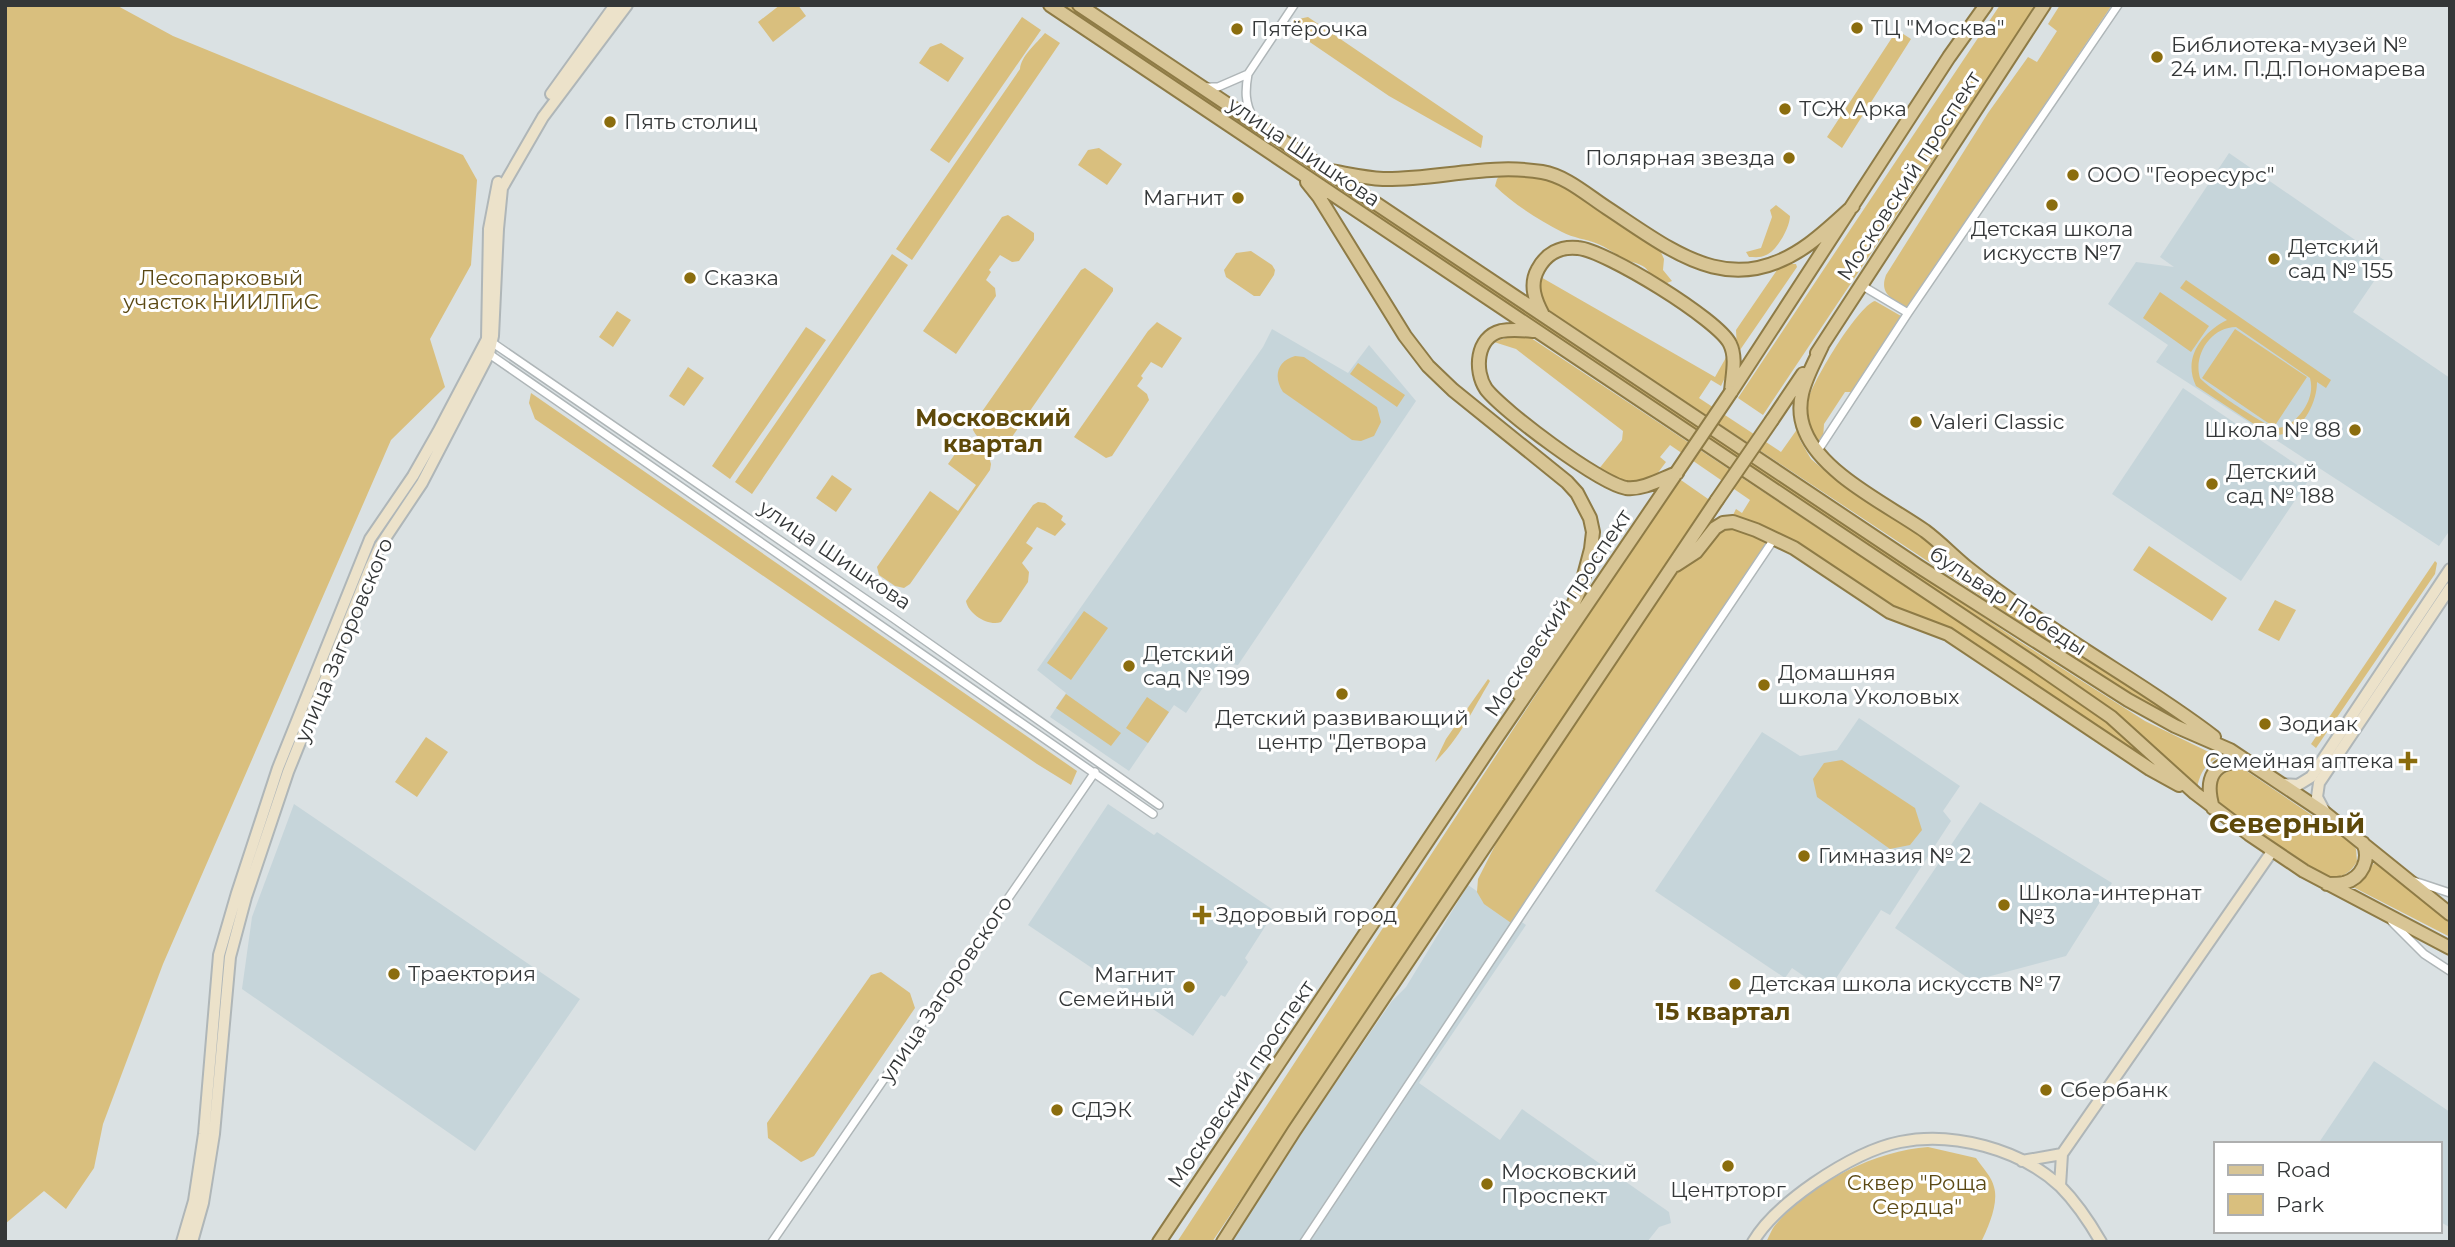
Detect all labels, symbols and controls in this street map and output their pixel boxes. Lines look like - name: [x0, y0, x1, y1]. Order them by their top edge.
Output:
- place label: ТЦ "Москва": [1871, 15, 2005, 40]
- place label: Пятёрочка: [1251, 16, 1368, 41]
- marker: ТЦ "Москва": [1849, 20, 1865, 36]
- marker: Пятёрочка: [1229, 21, 1245, 37]
- place label: Библиотека-музей № 24 им. П.Д.Пономарева: [2171, 32, 2426, 81]
- marker: Библиотека-музей № 24 им. П.Д.Пономарева: [2149, 49, 2165, 65]
- street label: Московский проспект: [1831, 66, 1986, 285]
- street label: улица Шишкова: [1223, 91, 1385, 212]
- place label: ТСЖ Арка: [1799, 96, 1907, 121]
- marker: ТСЖ Арка: [1777, 101, 1793, 117]
- place label: Пять столиц: [624, 109, 758, 134]
- marker: Пять столиц: [602, 114, 618, 130]
- place label: Полярная звезда: [1585, 145, 1775, 170]
- marker: Полярная звезда: [1781, 150, 1797, 166]
- place label: ООО "Георесурс": [2087, 162, 2275, 187]
- marker: ООО "Георесурс": [2065, 167, 2081, 183]
- place label: Магнит: [1143, 185, 1224, 210]
- marker: Магнит: [1230, 190, 1246, 206]
- marker: Детская школа искусств №7: [2044, 197, 2060, 213]
- place label: Детская школа искусств №7: [1971, 216, 2133, 265]
- place label: Детский сад № 155: [2288, 234, 2393, 283]
- marker: Детский сад № 155: [2266, 251, 2282, 267]
- park label: Лесопарковый участок НИИЛГиС: [122, 265, 319, 314]
- place label: Сказка: [704, 265, 779, 290]
- marker: Сказка: [682, 270, 698, 286]
- district label: Московский квартал: [915, 404, 1071, 458]
- place label: Valeri Classic: [1930, 409, 2065, 434]
- marker: Valeri Classic: [1908, 414, 1924, 430]
- place label: Школа № 88: [2204, 417, 2341, 442]
- marker: Школа № 88: [2347, 422, 2363, 438]
- place label: Детский сад № 188: [2226, 459, 2334, 508]
- marker: Детский сад № 188: [2204, 476, 2220, 492]
- street label: улица Шишкова: [754, 494, 916, 615]
- street label: Московский проспект: [1479, 504, 1636, 721]
- street label: улица Загоровского: [289, 534, 398, 747]
- street label: бульвар Победы: [1925, 540, 2091, 661]
- place label: Детский сад № 199: [1143, 641, 1250, 690]
- marker: Детский сад № 199: [1121, 658, 1137, 674]
- place label: Домашняя школа Уколовых: [1778, 660, 1959, 709]
- marker: Домашняя школа Уколовых: [1756, 677, 1772, 693]
- marker: Детский развивающий центр "Детвора: [1334, 686, 1350, 702]
- place label: Детский развивающий центр "Детвора: [1215, 705, 1469, 754]
- place label: Зодиак: [2279, 711, 2358, 736]
- marker: Зодиак: [2257, 716, 2273, 732]
- place label: Семейная аптека: [2205, 748, 2394, 773]
- marker: Семейная аптека: [2400, 753, 2416, 769]
- district label: Северный: [2209, 806, 2365, 840]
- place label: Гимназия № 2: [1818, 843, 1972, 868]
- marker: Гимназия № 2: [1796, 848, 1812, 864]
- place label: Школа-интернат №3: [2018, 880, 2202, 929]
- street label: улица Загоровского: [873, 891, 1017, 1088]
- marker: Школа-интернат №3: [1996, 897, 2012, 913]
- place label: Здоровый город: [1216, 902, 1397, 927]
- marker: Здоровый город: [1194, 907, 1210, 923]
- place label: Траектория: [408, 961, 536, 986]
- place label: Магнит Семейный: [1058, 962, 1175, 1011]
- marker: Траектория: [386, 966, 402, 982]
- place label: Детская школа искусств № 7: [1749, 971, 2061, 996]
- street label: Московский проспект: [1162, 975, 1319, 1192]
- marker: Детская школа искусств № 7: [1727, 976, 1743, 992]
- marker: Магнит Семейный: [1181, 979, 1197, 995]
- district label: 15 квартал: [1656, 997, 1790, 1026]
- place label: Сбербанк: [2060, 1077, 2168, 1102]
- marker: Сбербанк: [2038, 1082, 2054, 1098]
- place label: СДЭК: [1071, 1097, 1132, 1122]
- marker: СДЭК: [1049, 1102, 1065, 1118]
- legend: [2214, 1142, 2441, 1233]
- text: Road: [2276, 1157, 2331, 1182]
- marker: Центрторг: [1720, 1158, 1736, 1174]
- place label: Московский Проспект: [1501, 1159, 1637, 1208]
- park label: Сквер "Роща Сердца": [1847, 1170, 1987, 1219]
- marker: Московский Проспект: [1479, 1176, 1495, 1192]
- place label: Центрторг: [1670, 1177, 1786, 1202]
- text: Park: [2276, 1192, 2324, 1217]

